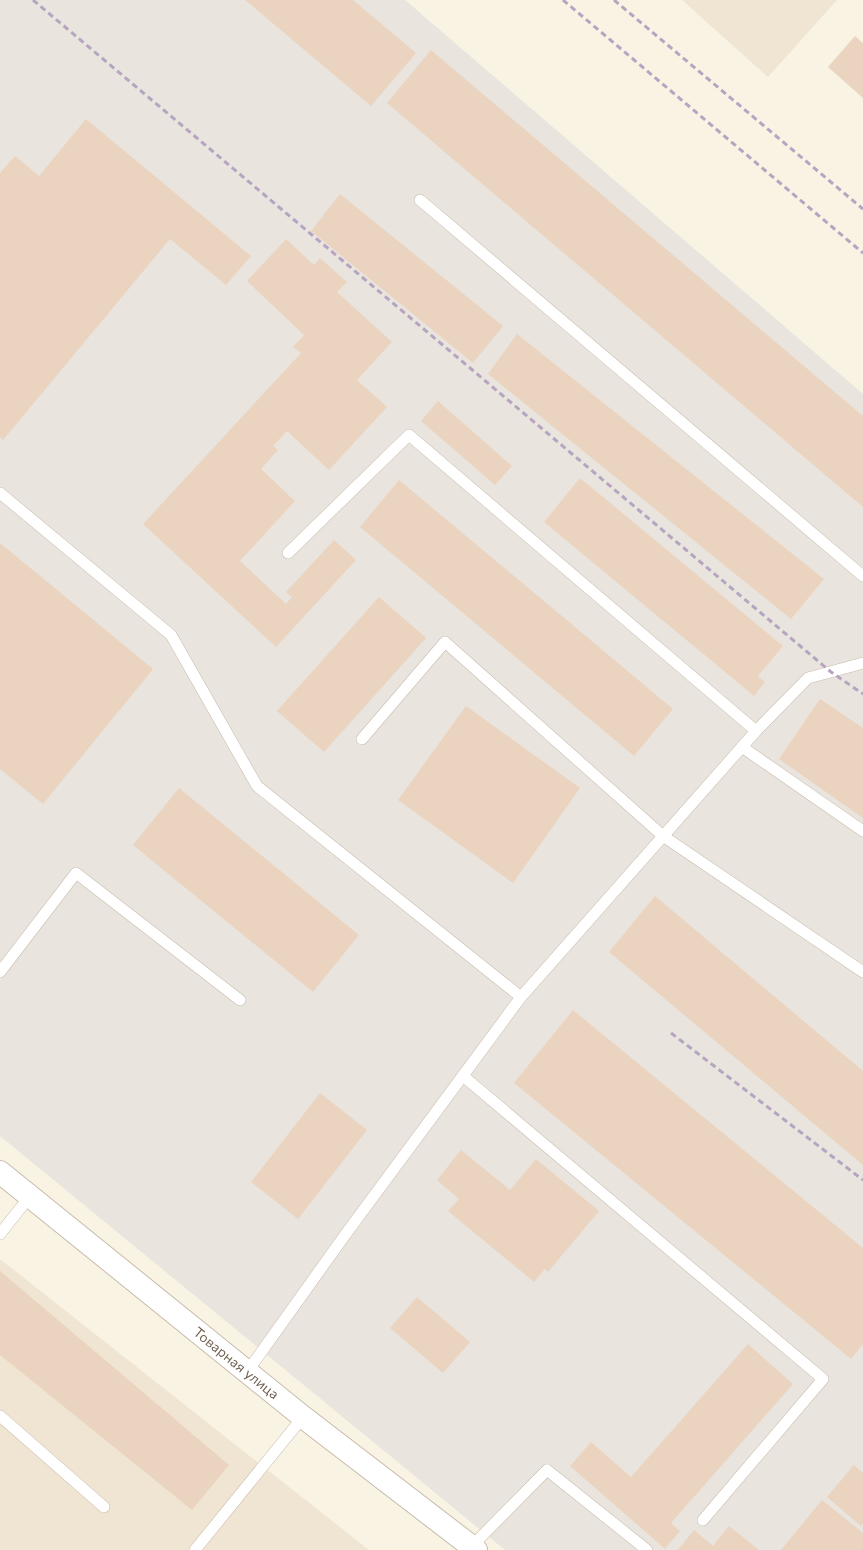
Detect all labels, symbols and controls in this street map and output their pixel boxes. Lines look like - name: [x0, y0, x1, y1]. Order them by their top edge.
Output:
- street label: Товарная улица: [190, 1323, 283, 1403]

